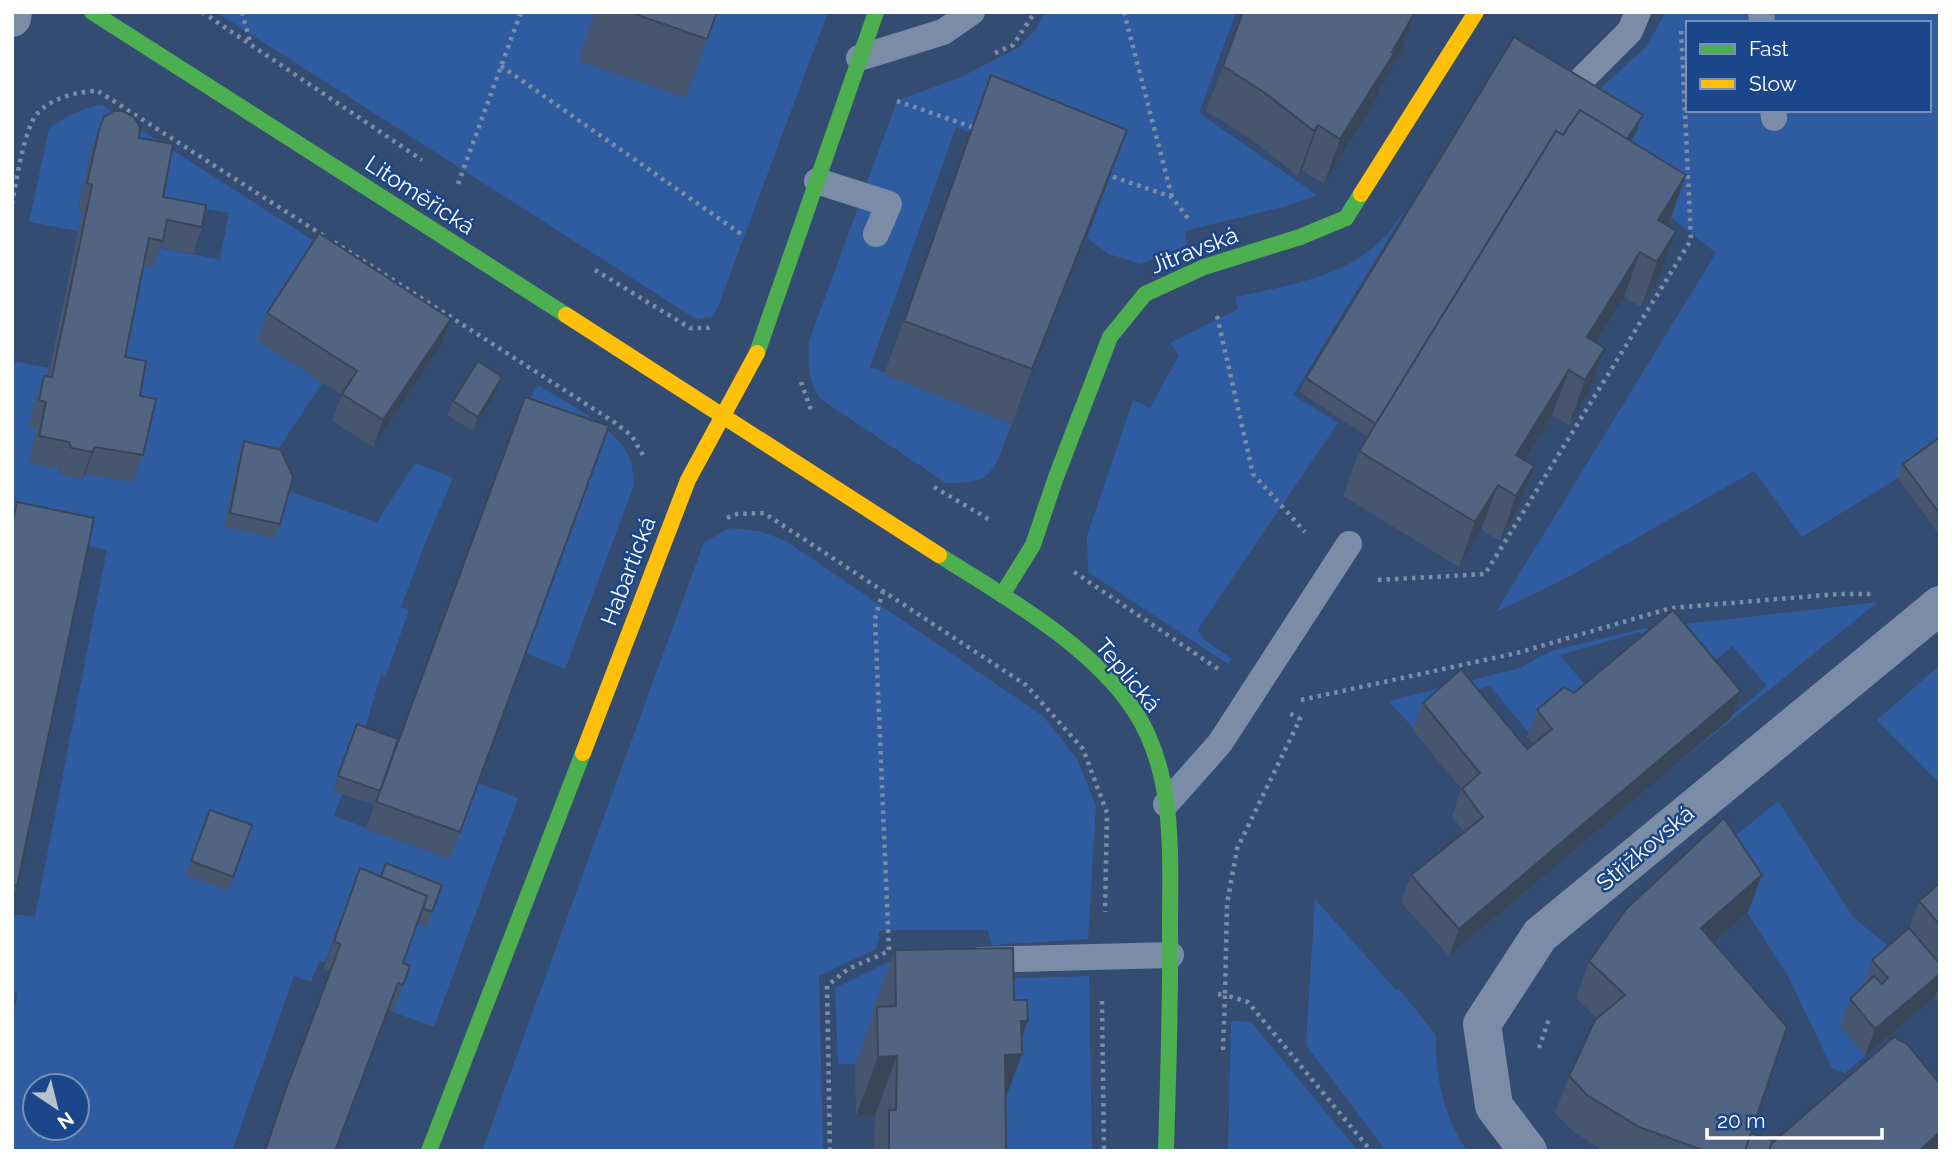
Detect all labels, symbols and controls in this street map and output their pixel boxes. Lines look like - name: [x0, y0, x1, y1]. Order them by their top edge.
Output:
- legend: [1686, 21, 1931, 112]
- text: Fast: [1749, 36, 1789, 61]
- text: Slow: [1749, 71, 1797, 96]
- street label: Litoměřická: [361, 149, 480, 240]
- street label: Jitravská: [1146, 220, 1241, 279]
- street label: Habartická: [594, 513, 661, 629]
- street label: Teplická: [1090, 632, 1167, 717]
- street label: Střížkovská: [1591, 799, 1699, 896]
- north arrow: [21, 1072, 91, 1142]
- scale bar: [1707, 1096, 1882, 1140]
- text: N: [54, 1108, 78, 1134]
- text: 20 m: [1717, 1108, 1765, 1133]

